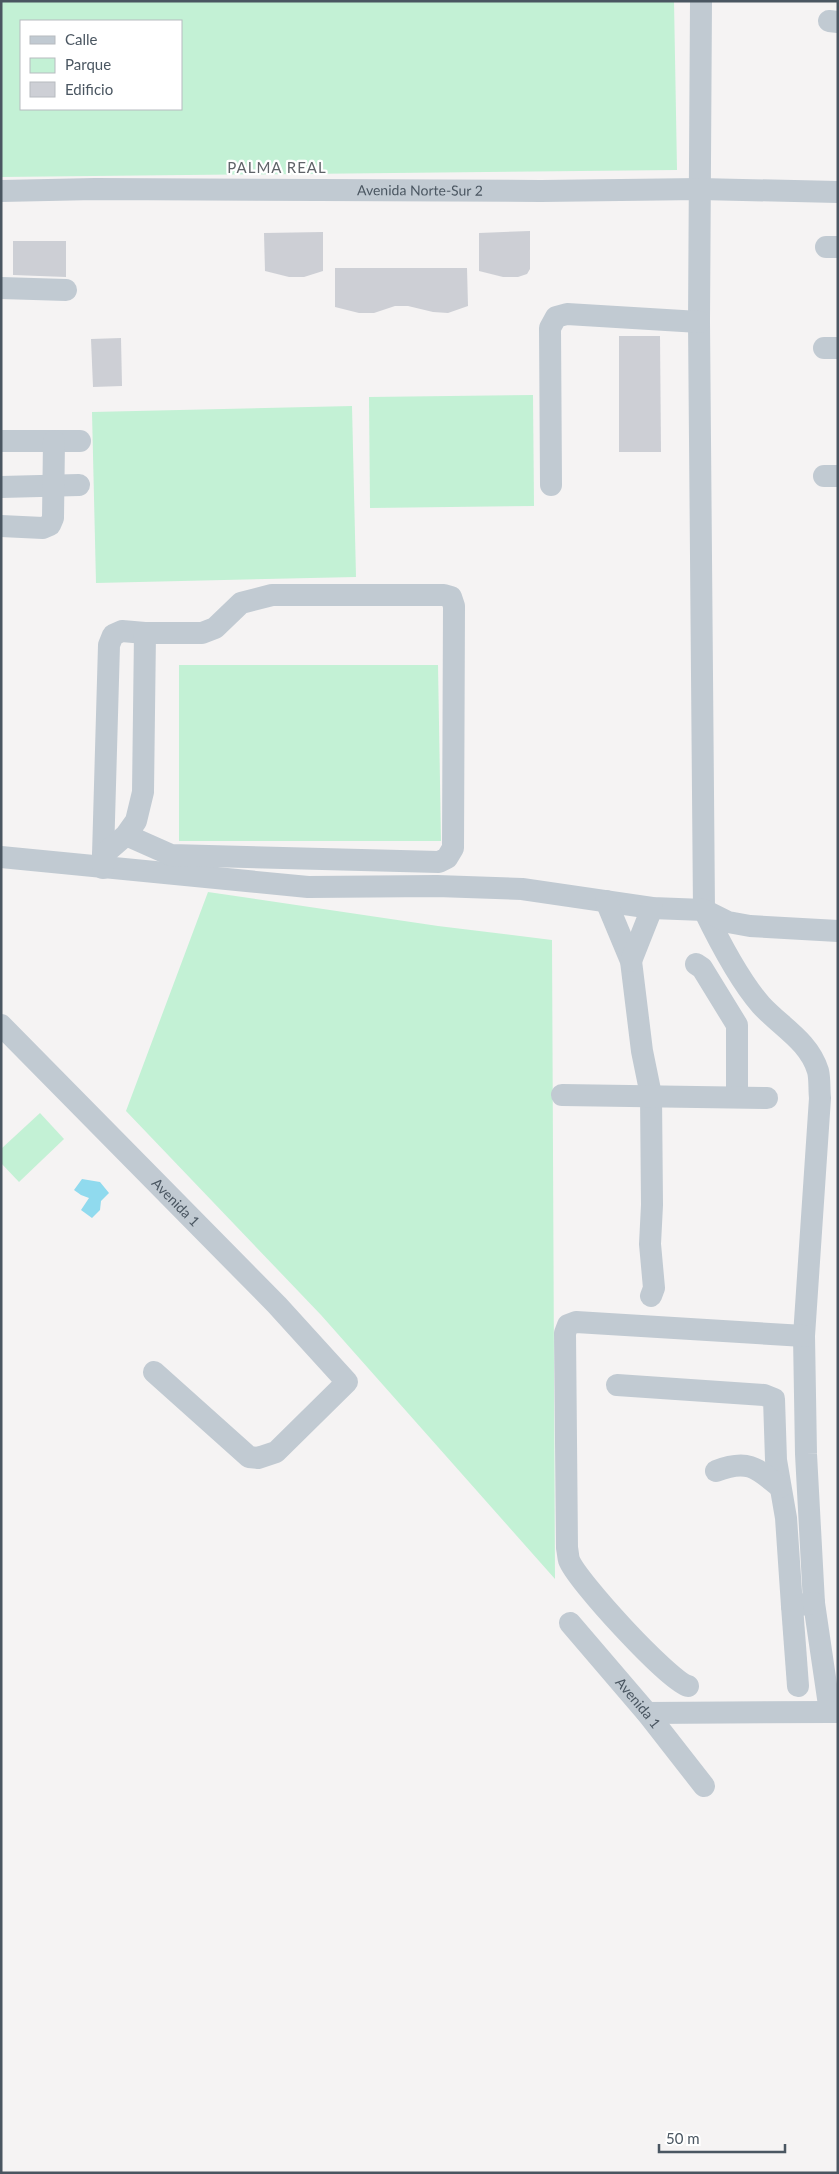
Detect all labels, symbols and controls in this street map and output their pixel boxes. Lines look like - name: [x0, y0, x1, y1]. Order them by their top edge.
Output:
- legend: [20, 20, 182, 110]
- text: Calle: [65, 30, 98, 48]
- text: Parque: [65, 55, 111, 73]
- text: Edificio: [65, 80, 113, 98]
- district label: PALMA REAL: [227, 158, 327, 176]
- street label: Avenida Norte-Sur 2: [357, 181, 483, 199]
- street label: Avenida 1: [149, 1174, 204, 1230]
- street label: Avenida 1: [612, 1674, 665, 1731]
- scale bar: [659, 2122, 785, 2154]
- text: 50 m: [666, 2129, 700, 2147]

